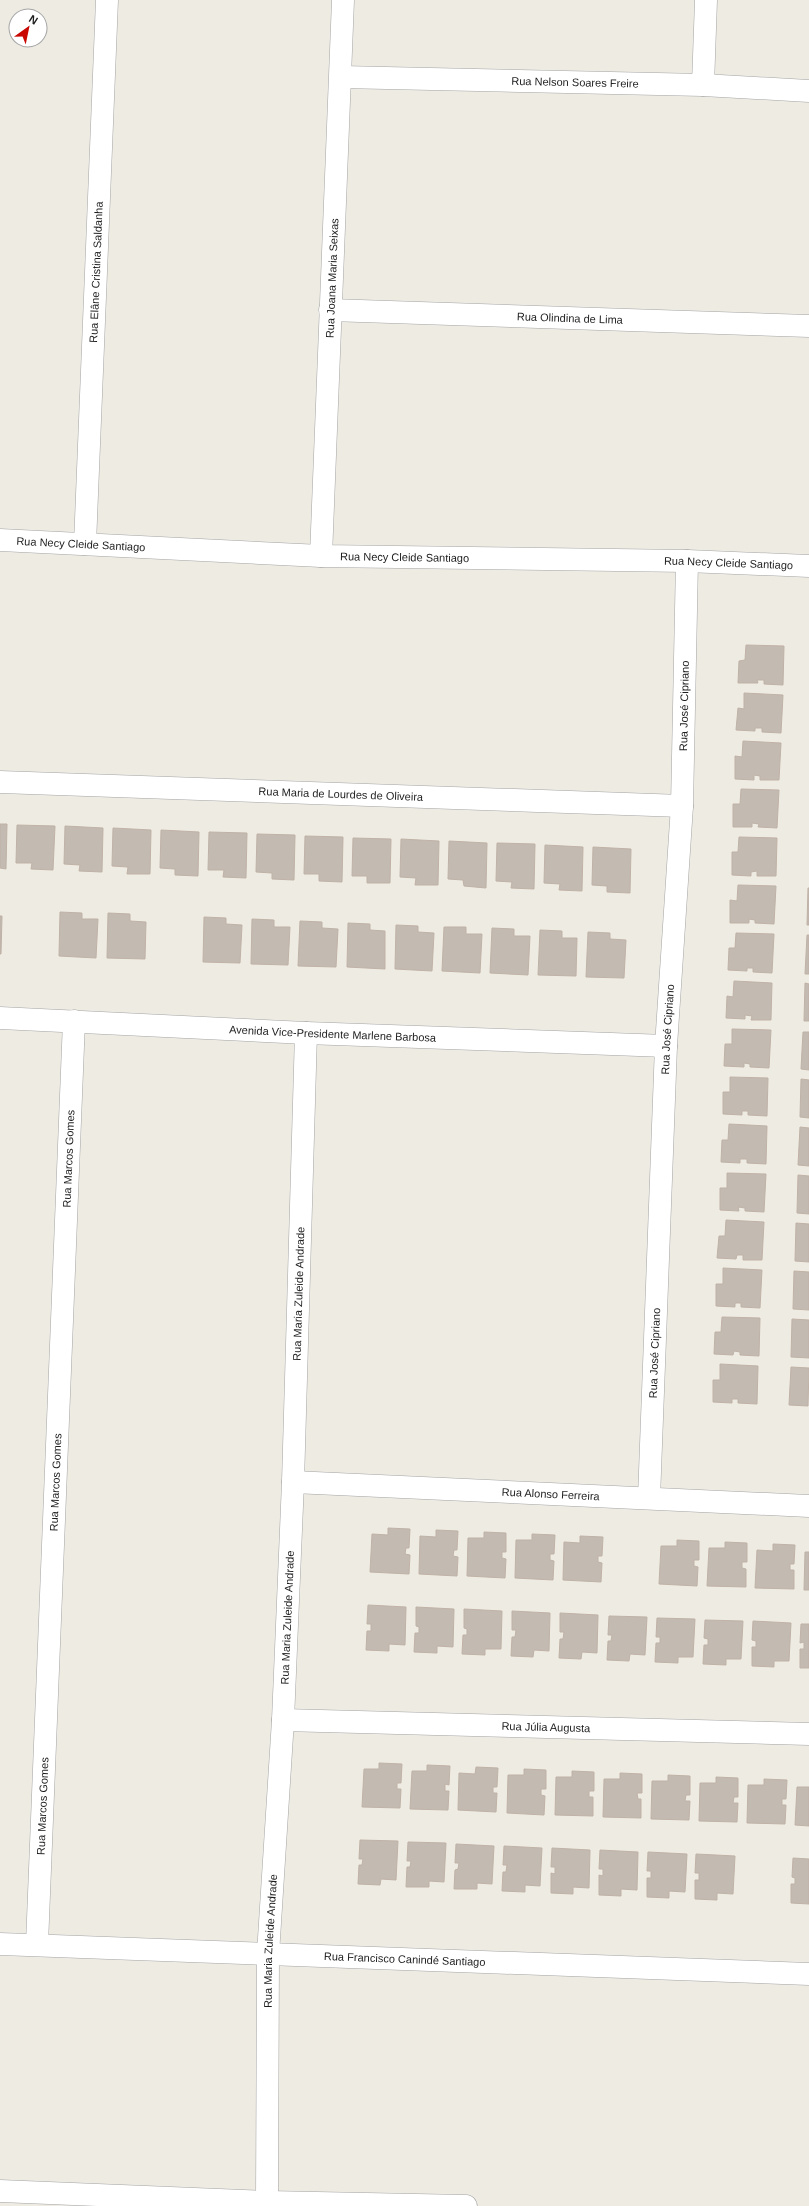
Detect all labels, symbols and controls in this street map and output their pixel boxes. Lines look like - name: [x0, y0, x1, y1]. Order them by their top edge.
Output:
- north arrow: [8, 8, 48, 48]
- text: N: [27, 12, 40, 27]
- street label: Rua Nelson Soares Freire: [511, 75, 639, 90]
- street label: Rua Elâne Cristina Saldanha: [87, 200, 105, 343]
- street label: Rua Joana Maria Seixas: [324, 218, 340, 338]
- street label: Rua Olindina de Lima: [517, 310, 624, 326]
- street label: Rua Necy Cleide Santiago: [16, 535, 146, 553]
- street label: Rua Necy Cleide Santiago: [340, 550, 469, 564]
- street label: Rua Necy Cleide Santiago: [664, 555, 793, 571]
- street label: Rua José Cipriano: [677, 660, 691, 751]
- street label: Rua Maria de Lourdes de Oliveira: [258, 785, 424, 803]
- street label: Rua José Cipriano: [659, 984, 676, 1075]
- street label: Avenida Vice-Presidente Marlene Barbosa: [229, 1023, 437, 1044]
- street label: Rua Marcos Gomes: [61, 1109, 76, 1208]
- street label: Rua Maria Zuleide Andrade: [291, 1227, 306, 1361]
- street label: Rua José Cipriano: [647, 1308, 662, 1399]
- street label: Rua Marcos Gomes: [48, 1433, 63, 1532]
- street label: Rua Alonso Ferreira: [502, 1486, 601, 1502]
- street label: Rua Maria Zuleide Andrade: [278, 1550, 296, 1685]
- street label: Rua Júlia Augusta: [501, 1720, 591, 1734]
- street label: Rua Marcos Gomes: [35, 1756, 51, 1855]
- street label: Rua Maria Zuleide Andrade: [262, 1874, 279, 2008]
- street label: Rua Francisco Canindé Santiago: [324, 1950, 486, 1968]

